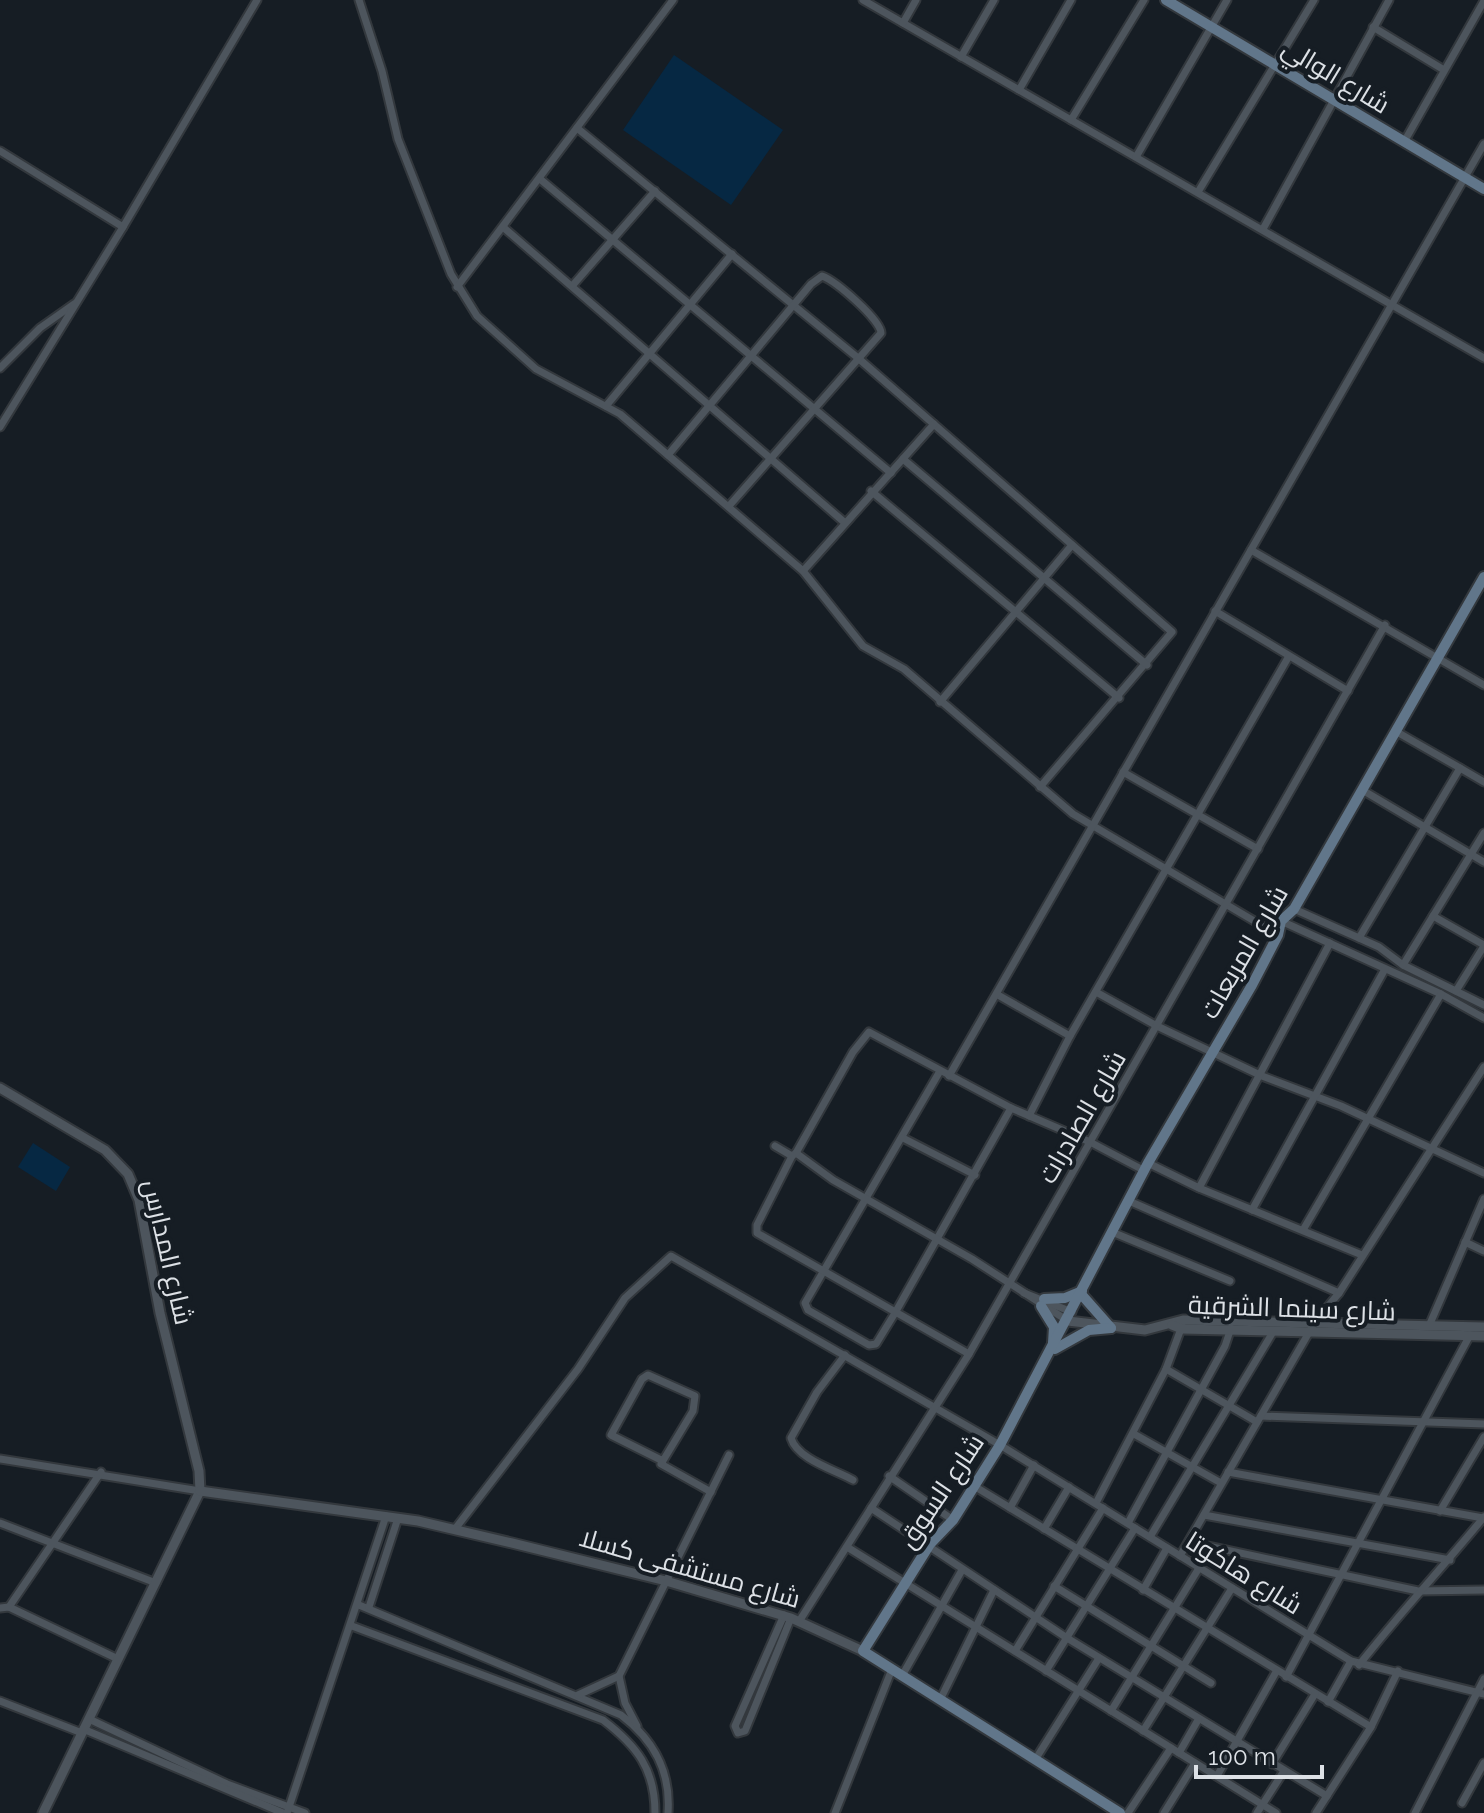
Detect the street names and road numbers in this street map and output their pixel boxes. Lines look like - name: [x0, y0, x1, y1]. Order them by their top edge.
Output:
- street label: شارع الوالي: [1274, 32, 1395, 125]
- street label: شارع المربعات: [1194, 880, 1296, 1025]
- street label: شارع الصادرات: [1032, 1045, 1134, 1190]
- street label: شارع المدارس: [135, 1177, 199, 1328]
- street label: شارع سينما الشرقية: [1187, 1289, 1396, 1329]
- street label: شارع السوق: [892, 1428, 992, 1555]
- street label: شارع مستشفى كسلا: [576, 1522, 804, 1616]
- street label: شارع هاكوتا: [1179, 1526, 1308, 1622]

